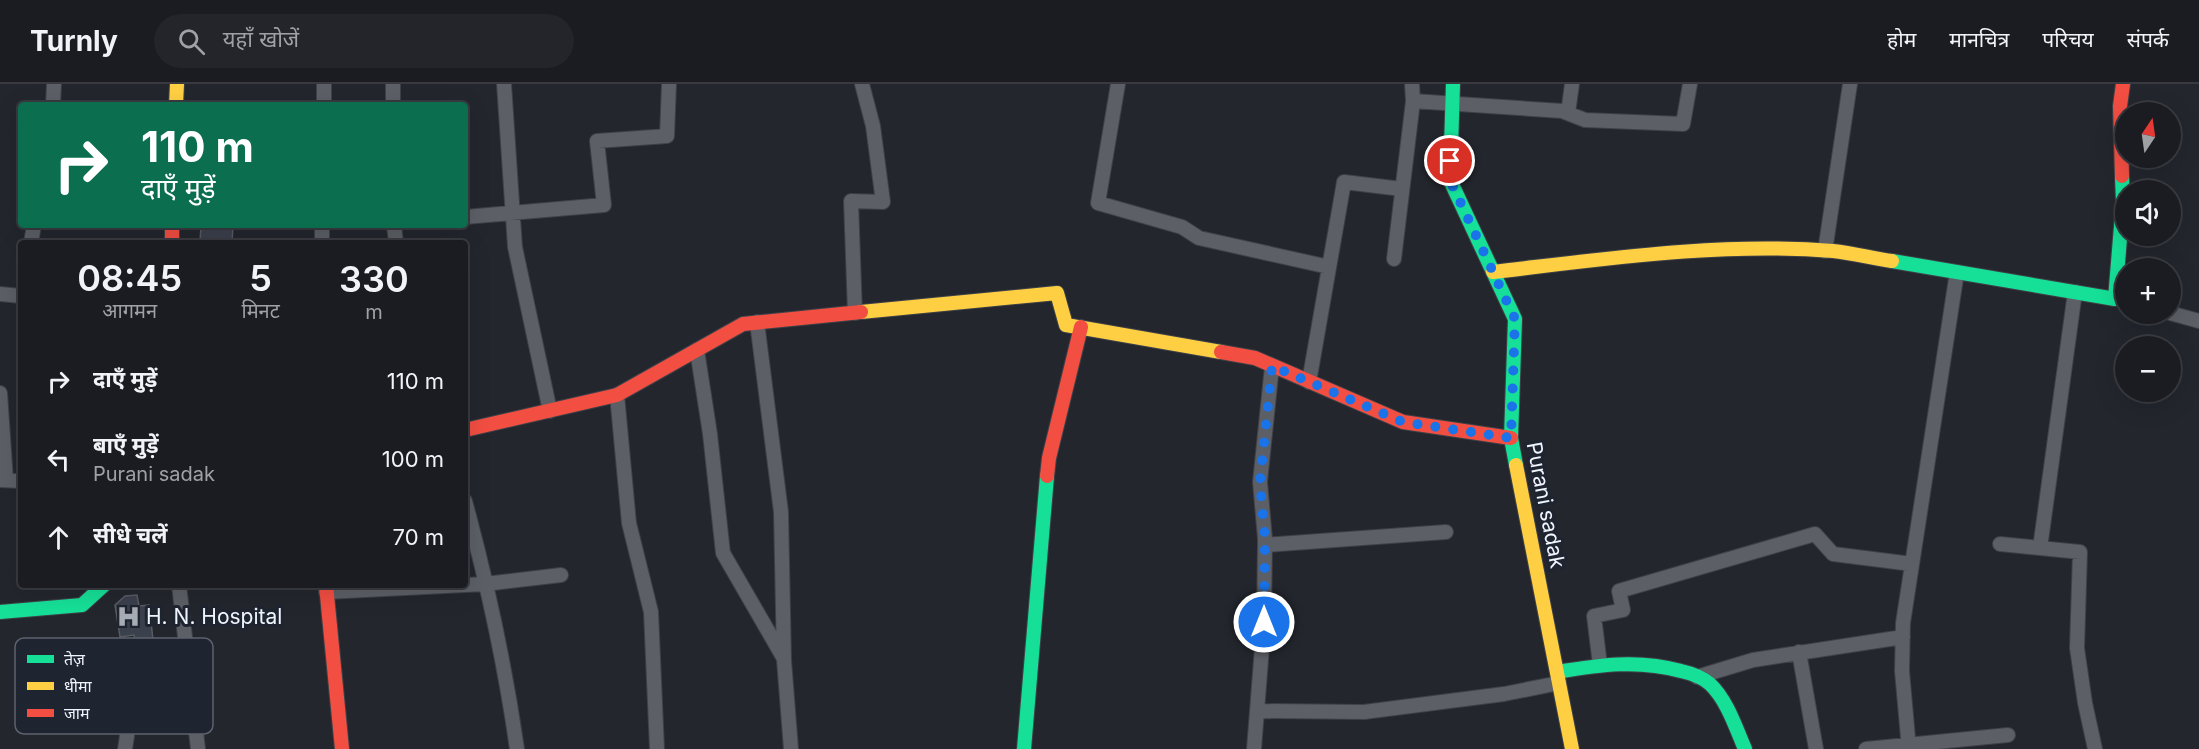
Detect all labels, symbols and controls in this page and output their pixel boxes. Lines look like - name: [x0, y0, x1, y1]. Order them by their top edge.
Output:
- search box: [154, 14, 574, 68]
- text: Turnly: [30, 24, 118, 58]
- icon: search: [175, 25, 208, 58]
- text: यहाँ खोजें: [223, 26, 299, 52]
- text: होम: [1887, 27, 1916, 52]
- text: मानचित्र: [1949, 27, 2009, 52]
- text: परिचय: [2042, 27, 2094, 52]
- text: संपर्क: [2127, 27, 2169, 52]
- north arrow: [2115, 102, 2181, 168]
- map controls: [2115, 102, 2181, 402]
- text: 110 m: [141, 121, 254, 172]
- icon: right: [42, 126, 120, 204]
- pin: [1424, 135, 1475, 186]
- icon: arrive: [1433, 144, 1466, 177]
- text: दाएँ मुड़ें: [141, 172, 215, 205]
- button: sound: [2115, 180, 2181, 246]
- text: 08:45: [77, 256, 182, 300]
- text: 5: [249, 256, 272, 300]
- text: 330: [339, 257, 409, 301]
- button: +: [2115, 258, 2181, 324]
- text: आगमन: [102, 299, 157, 323]
- text: मिनट: [241, 299, 280, 323]
- text: m: [365, 300, 383, 324]
- button: −: [2115, 336, 2181, 402]
- icon: right: [42, 365, 75, 398]
- text: दाएँ मुड़ें: [93, 366, 157, 392]
- text: 110 m: [387, 368, 444, 394]
- text: बाएँ मुड़ें: [93, 432, 159, 458]
- street label: Purani sadak: [1522, 440, 1571, 571]
- icon: left: [42, 443, 75, 476]
- text: 100 m: [382, 446, 444, 472]
- text: Purani sadak: [93, 462, 215, 486]
- icon: ahead: [42, 521, 75, 554]
- text: सीधे चलें: [93, 522, 168, 548]
- text: 70 m: [393, 524, 444, 550]
- position arrow: [1232, 590, 1296, 654]
- hospital icon: H. N. Hospital: [115, 603, 141, 629]
- place label: H. N. Hospital: [146, 604, 282, 629]
- legend: [15, 638, 213, 734]
- text: तेज़: [64, 649, 86, 669]
- text: धीमा: [64, 676, 93, 696]
- text: जाम: [64, 703, 90, 723]

